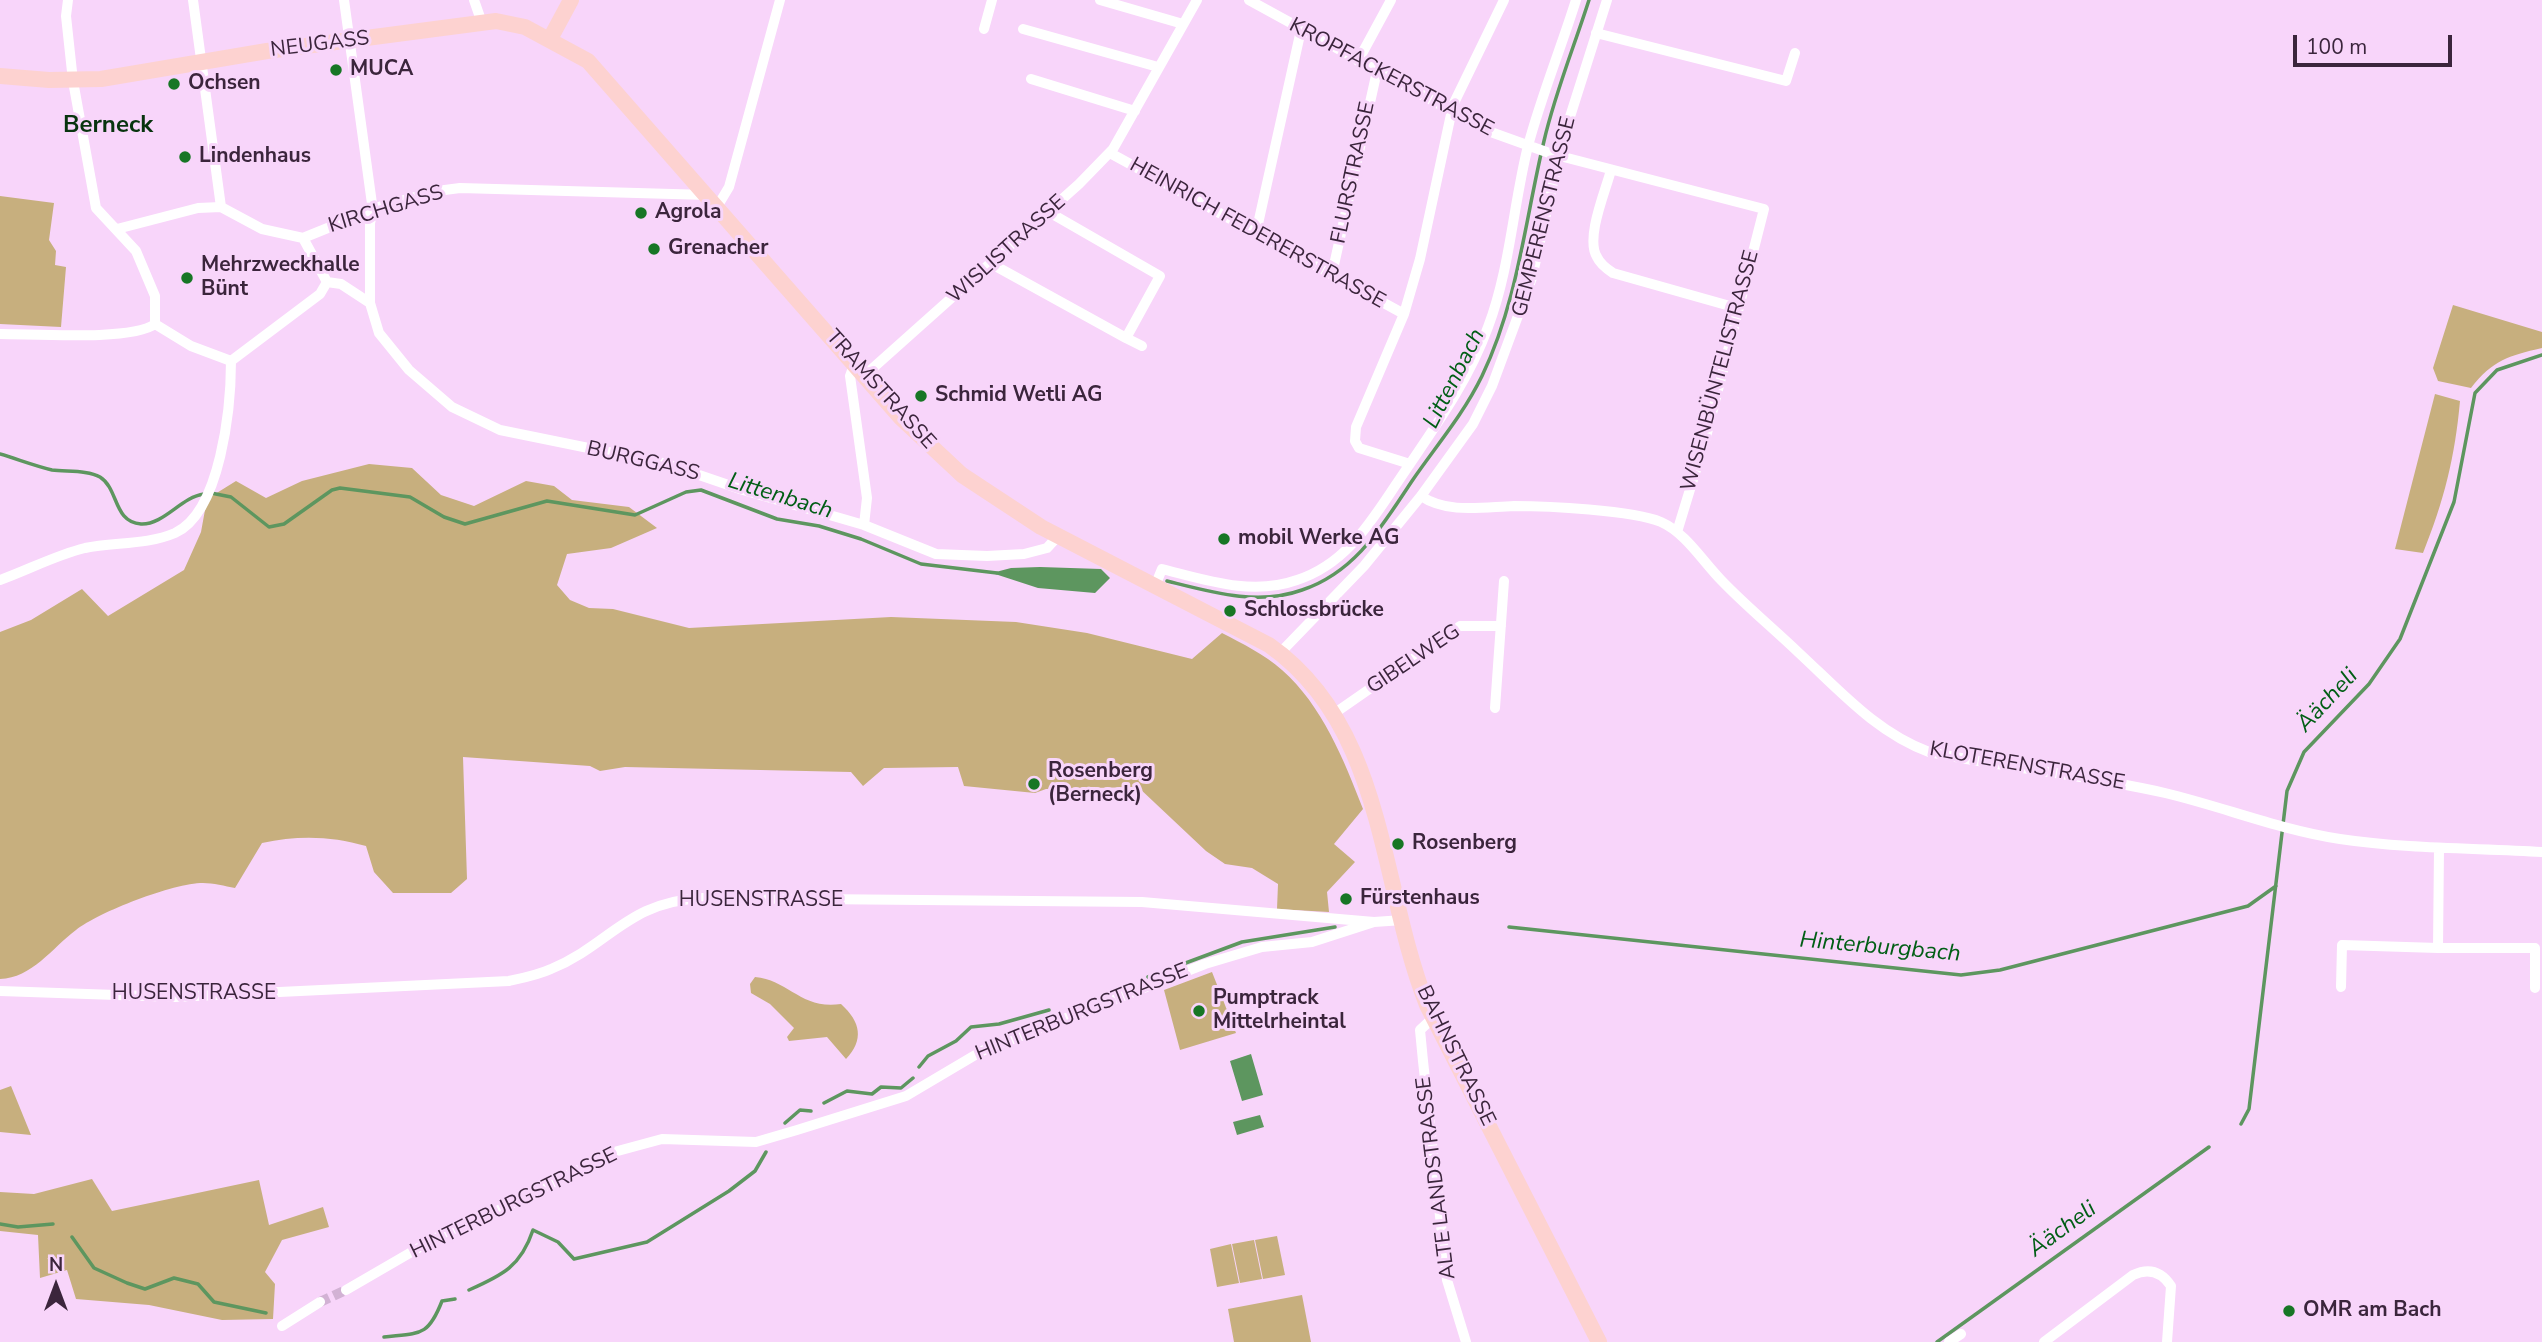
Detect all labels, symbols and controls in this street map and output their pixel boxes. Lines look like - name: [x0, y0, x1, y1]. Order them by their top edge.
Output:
- street label: KROPFACKERSTRASSE: [1285, 13, 1497, 143]
- scale bar: [2297, 21, 2456, 65]
- street label: NEUGASS: [269, 26, 371, 64]
- text: 100 m: [2306, 33, 2367, 61]
- place label: MUCA: [350, 57, 413, 83]
- marker: MUCA: [328, 62, 344, 78]
- place label: Ochsen: [188, 71, 261, 97]
- marker: Ochsen: [166, 76, 182, 92]
- street label: FLURSTRASSE: [1327, 100, 1381, 246]
- district label: Berneck: [63, 112, 153, 140]
- street label: GEMPERENSTRASSE: [1508, 114, 1582, 320]
- place label: Lindenhaus: [199, 144, 311, 170]
- marker: Lindenhaus: [177, 149, 193, 165]
- street label: HEINRICH FEDERERSTRASSE: [1125, 153, 1389, 315]
- street label: KIRCHGASS: [326, 181, 446, 239]
- street label: WISLISTRASSE: [943, 190, 1071, 310]
- place label: Agrola: [655, 200, 722, 226]
- marker: Agrola: [633, 205, 649, 221]
- place label: Grenacher: [668, 236, 768, 262]
- marker: Grenacher: [646, 241, 662, 257]
- street label: WISENBÜNTELISTRASSE: [1677, 248, 1765, 494]
- place label: Mehrzweckhalle Bünt: [201, 253, 360, 303]
- marker: Mehrzweckhalle Bünt: [179, 270, 195, 286]
- street label: TRAMSTRASSE: [820, 325, 940, 455]
- water label: Littenbach: [1418, 325, 1492, 433]
- place label: Schmid Wetli AG: [935, 383, 1102, 409]
- marker: Schmid Wetli AG: [913, 388, 929, 404]
- street label: BURGGASS: [584, 437, 702, 487]
- water label: Littenbach: [724, 468, 836, 526]
- place label: mobil Werke AG: [1238, 526, 1399, 552]
- marker: mobil Werke AG: [1216, 531, 1232, 547]
- place label: Schlossbrücke: [1244, 598, 1384, 624]
- marker: Schlossbrücke: [1222, 603, 1238, 619]
- street label: GIBELWEG: [1363, 620, 1465, 700]
- water label: Äächeli: [2292, 663, 2364, 739]
- street label: KLOTERENSTRASSE: [1927, 737, 2127, 797]
- place label: Rosenberg (Berneck): [1048, 759, 1153, 809]
- marker: Rosenberg (Berneck): [1026, 776, 1042, 792]
- place label: Rosenberg: [1412, 831, 1517, 857]
- marker: Rosenberg: [1390, 836, 1406, 852]
- place label: Fürstenhaus: [1360, 886, 1480, 912]
- street label: HUSENSTRASSE: [679, 888, 843, 914]
- marker: Fürstenhaus: [1338, 891, 1354, 907]
- water label: Hinterburgbach: [1798, 927, 1962, 969]
- street label: HINTERBURGSTRASSE: [972, 959, 1192, 1067]
- street label: HUSENSTRASSE: [112, 981, 276, 1007]
- street label: BAHNSTRASSE: [1410, 982, 1500, 1130]
- place label: Pumptrack Mittelrheintal: [1213, 986, 1346, 1036]
- marker: Pumptrack Mittelrheintal: [1191, 1003, 1207, 1019]
- street label: ALTE LANDSTRASSE: [1412, 1075, 1462, 1281]
- street label: HINTERBURGSTRASSE: [407, 1143, 621, 1265]
- water label: Äächeli: [2024, 1196, 2102, 1264]
- north arrow: [21, 1251, 91, 1321]
- text: N: [49, 1252, 63, 1278]
- place label: OMR am Bach: [2303, 1298, 2441, 1324]
- marker: OMR am Bach: [2281, 1303, 2297, 1319]

